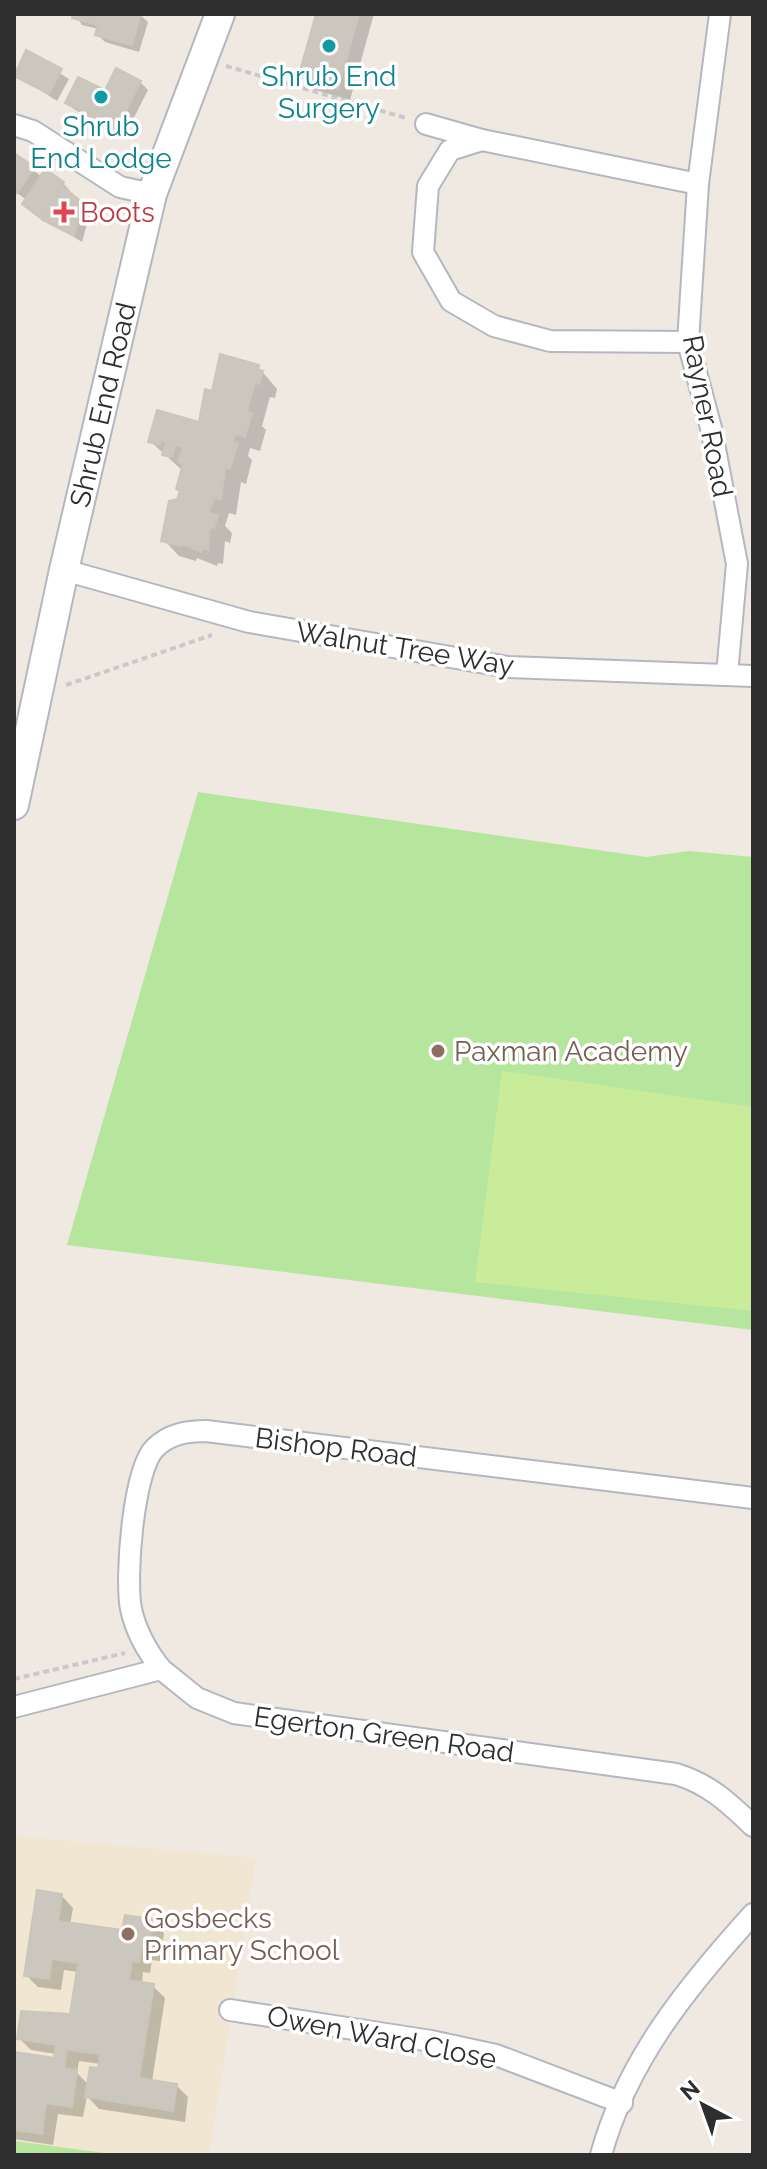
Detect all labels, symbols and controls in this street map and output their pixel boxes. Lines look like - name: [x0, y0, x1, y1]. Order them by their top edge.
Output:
- marker: Shrub End Surgery: [320, 37, 338, 55]
- place label: Shrub End Surgery: [262, 60, 396, 125]
- marker: Shrub End Lodge: [92, 88, 110, 106]
- place label: Shrub End Lodge: [30, 110, 172, 175]
- place label: Boots: [80, 196, 155, 229]
- marker: Boots: [55, 203, 73, 221]
- street label: Shrub End Road: [63, 299, 143, 510]
- street label: Rayner Road: [676, 332, 739, 500]
- street label: Walnut Tree Way: [294, 615, 516, 682]
- place label: Paxman Academy: [454, 1035, 688, 1068]
- marker: Paxman Academy: [429, 1042, 447, 1060]
- street label: Bishop Road: [253, 1421, 419, 1474]
- street label: Egerton Green Road: [252, 1700, 516, 1769]
- place label: Gosbecks Primary School: [144, 1902, 340, 1967]
- marker: Gosbecks Primary School: [119, 1925, 137, 1943]
- street label: Owen Ward Close: [265, 1999, 499, 2076]
- north arrow: [663, 2065, 743, 2145]
- text: N: [675, 2075, 705, 2105]

